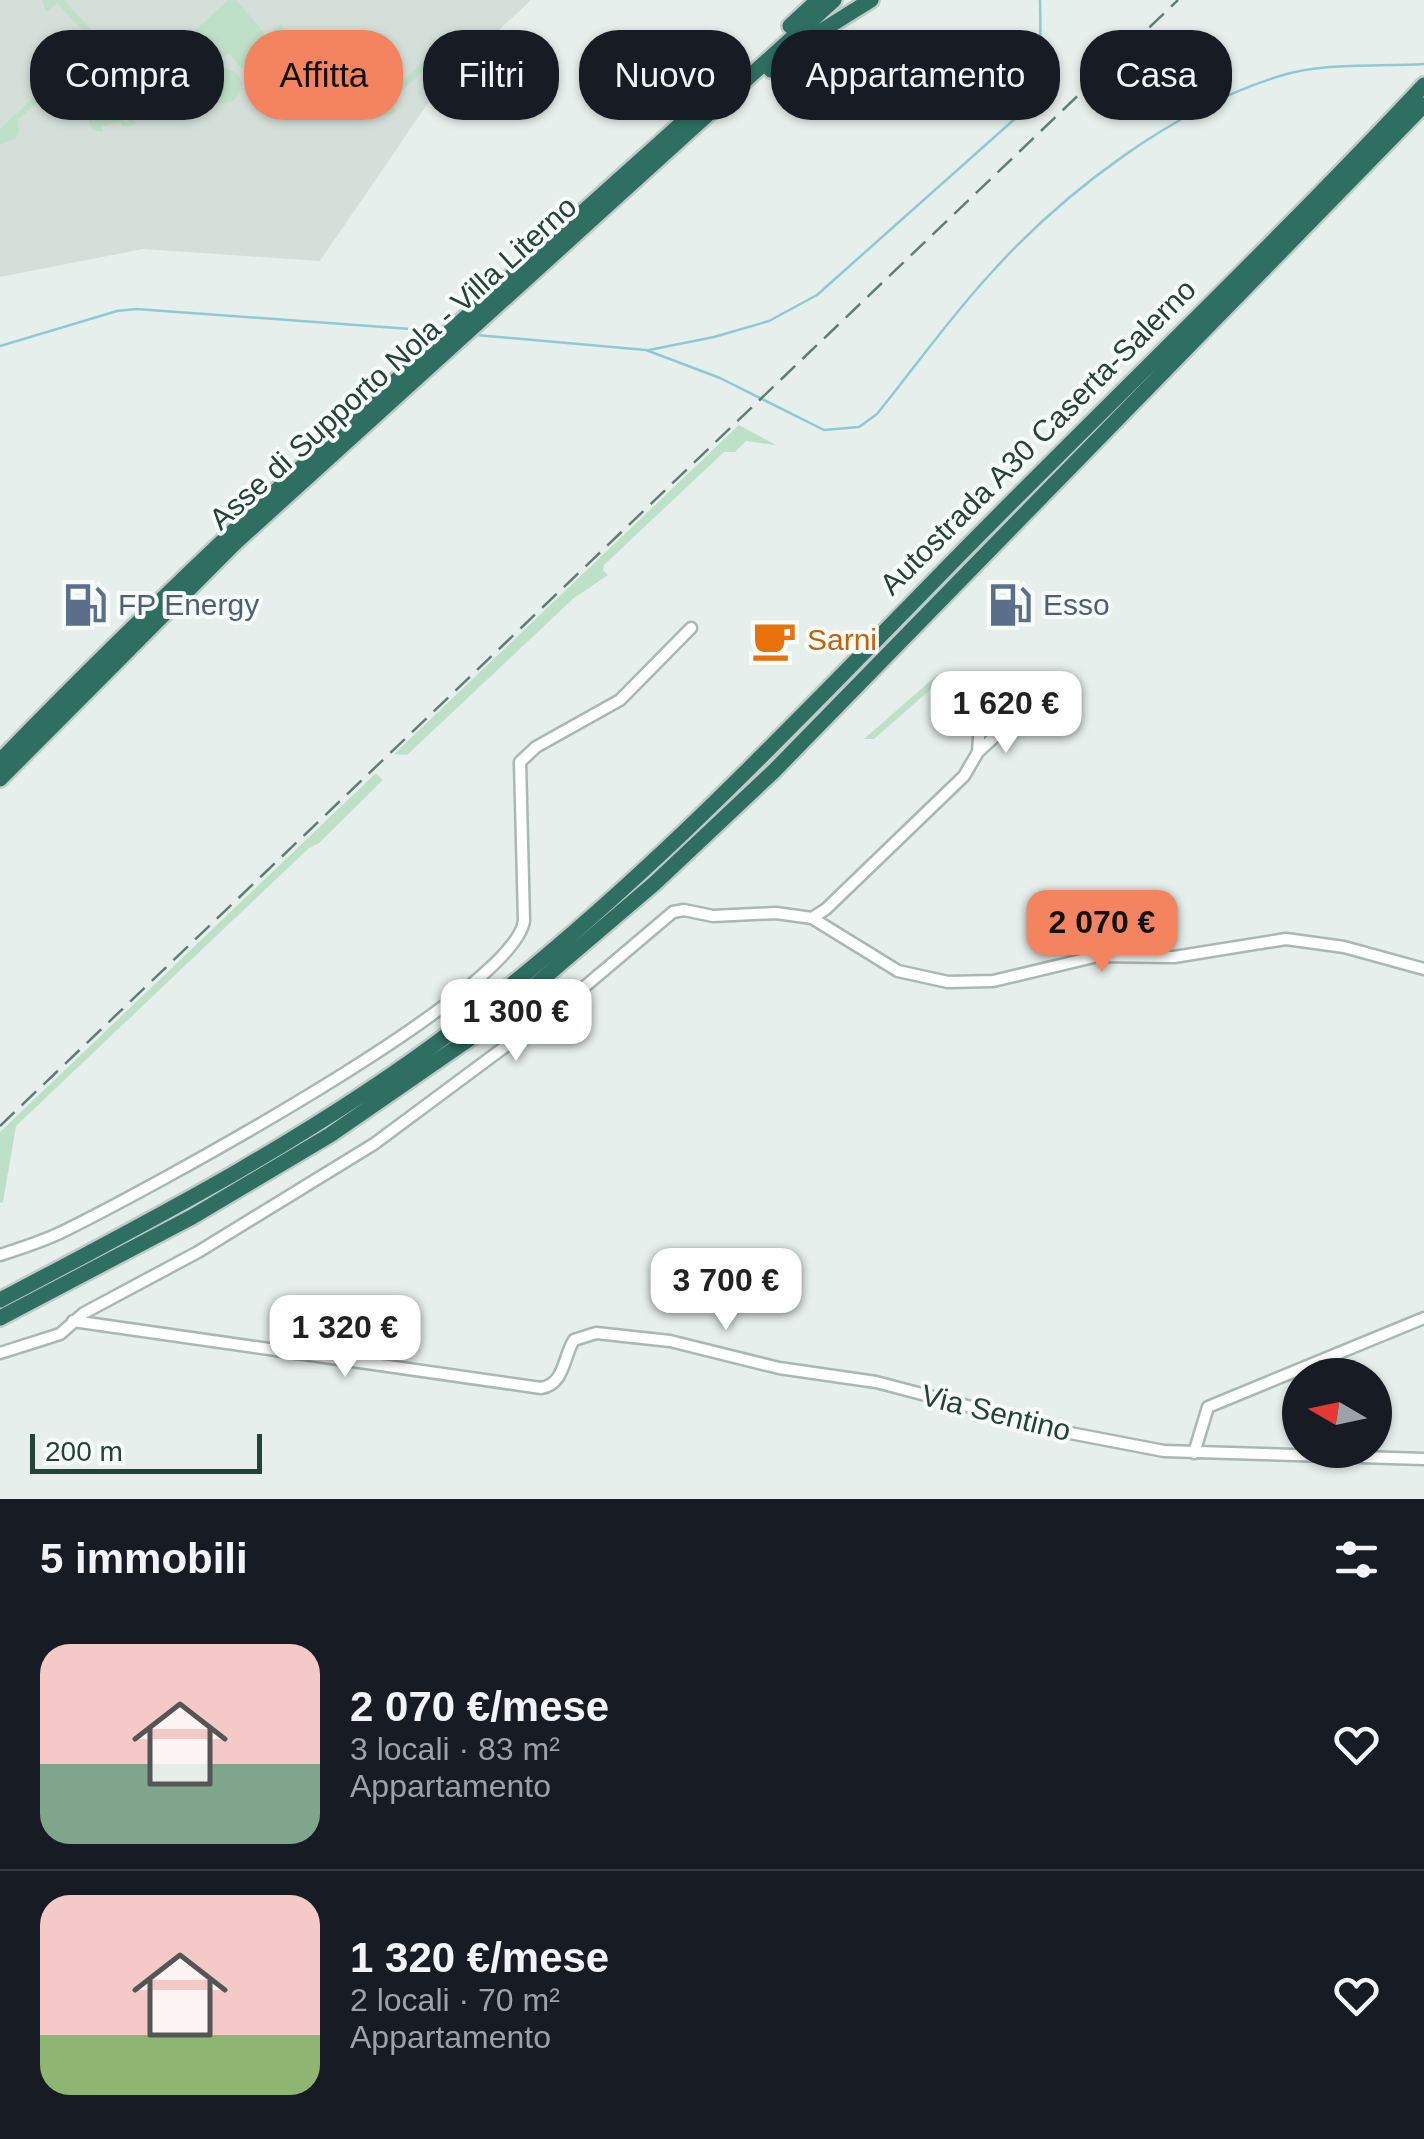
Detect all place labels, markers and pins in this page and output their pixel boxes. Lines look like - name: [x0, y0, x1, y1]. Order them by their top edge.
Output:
- fuel station icon: FP Energy: [61, 581, 109, 629]
- fuel station icon: Esso: [986, 581, 1034, 629]
- place label: FP Energy: [118, 588, 259, 621]
- place label: Esso: [1043, 588, 1110, 621]
- cafe icon: Sarni: [750, 616, 798, 664]
- place label: Sarni: [807, 623, 877, 656]
- pin: 1 620 €: [914, 671, 1098, 756]
- pin: 2 070 €: [1010, 890, 1194, 975]
- pin: 1 300 €: [424, 979, 608, 1064]
- pin: 3 700 €: [634, 1248, 818, 1333]
- pin: 1 320 €: [253, 1295, 437, 1380]

